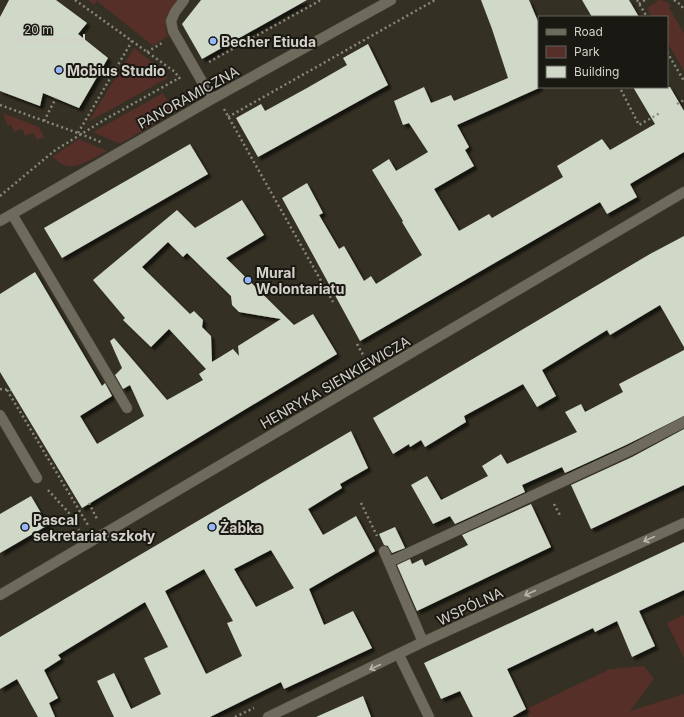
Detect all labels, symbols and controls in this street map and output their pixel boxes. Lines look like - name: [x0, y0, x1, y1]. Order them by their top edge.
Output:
- scale bar: [18, 16, 84, 42]
- legend: [538, 16, 668, 88]
- text: 20 m: [24, 22, 53, 37]
- text: Road: [574, 24, 603, 39]
- place label: Becher Etiuda: [221, 33, 316, 50]
- marker: Becher Etiuda: [208, 36, 218, 46]
- text: Park: [574, 44, 600, 59]
- place label: Mobius Studio: [67, 62, 166, 79]
- street label: PANORAMICZNA: [134, 62, 242, 132]
- text: Building: [574, 64, 619, 79]
- marker: Mobius Studio: [54, 65, 64, 75]
- place label: Mural Wolontariatu: [256, 264, 344, 297]
- marker: Mural Wolontariatu: [243, 275, 253, 285]
- street label: HENRYKA SIENKIEWICZA: [257, 332, 413, 432]
- place label: Pascal sekretariat szkoły: [33, 511, 156, 544]
- place label: Żabka: [220, 518, 263, 536]
- marker: Pascal sekretariat szkoły: [20, 522, 30, 532]
- marker: Żabka: [207, 522, 217, 532]
- one-way arrow: [643, 536, 655, 543]
- street label: WSPÓLNA: [434, 583, 506, 629]
- one-way arrow: [525, 590, 537, 597]
- one-way arrow: [369, 664, 381, 671]

